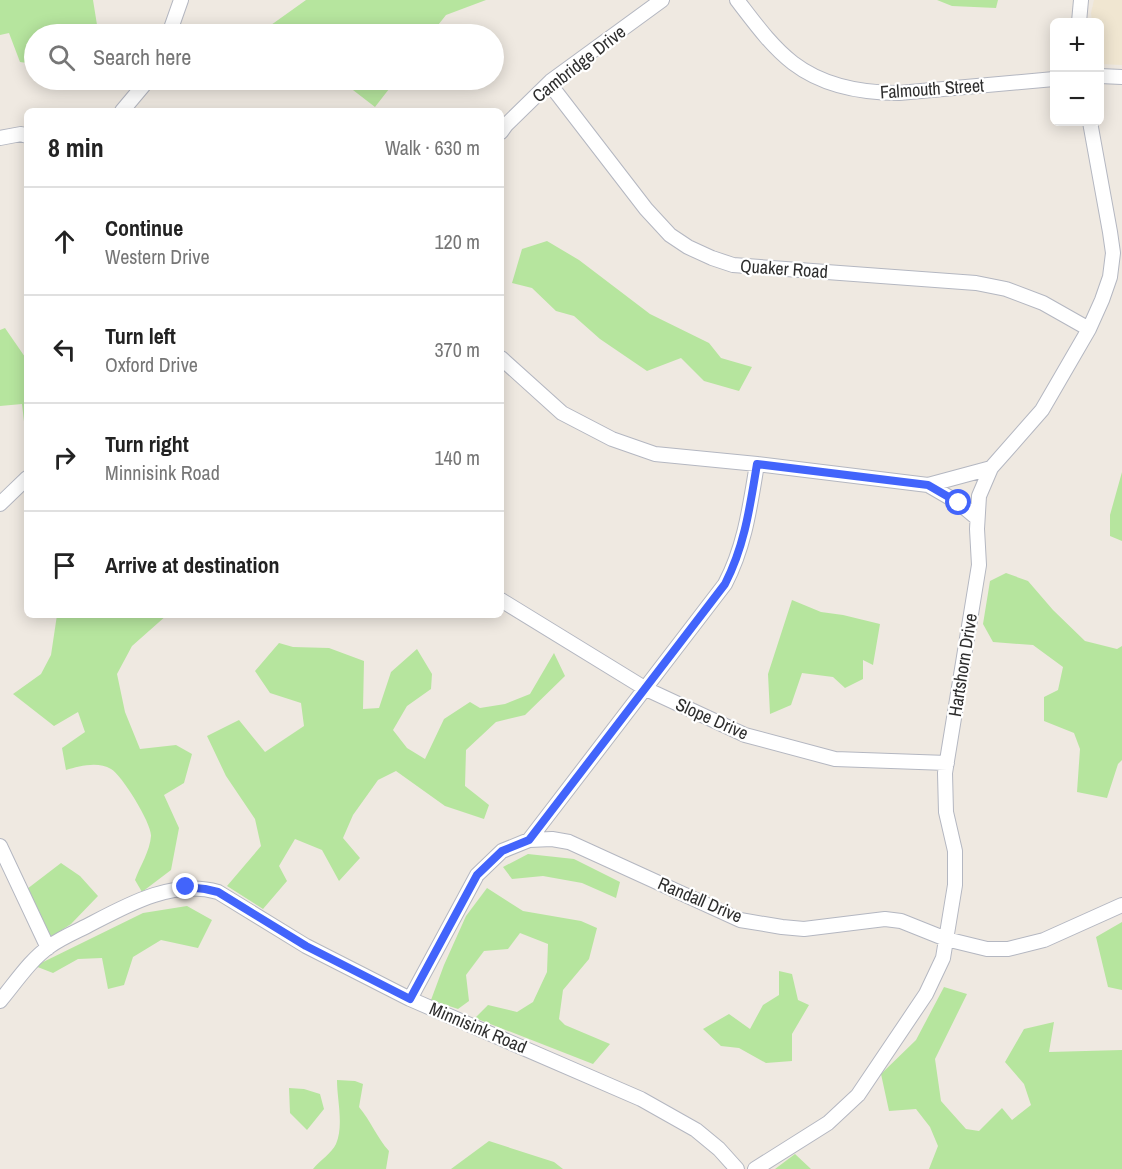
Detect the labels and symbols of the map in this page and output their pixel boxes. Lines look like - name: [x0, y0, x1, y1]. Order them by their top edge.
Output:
- street label: Cambridge Drive: [527, 19, 631, 108]
- street label: Falmouth Street: [879, 72, 985, 105]
- street label: Quaker Road: [739, 253, 829, 284]
- route start: [945, 489, 971, 515]
- street label: Hartshorn Drive: [942, 612, 983, 718]
- street label: Slope Drive: [672, 691, 753, 746]
- street label: Randall Drive: [654, 871, 746, 929]
- route end: [172, 873, 198, 899]
- street label: Minnisink Road: [426, 996, 531, 1059]

